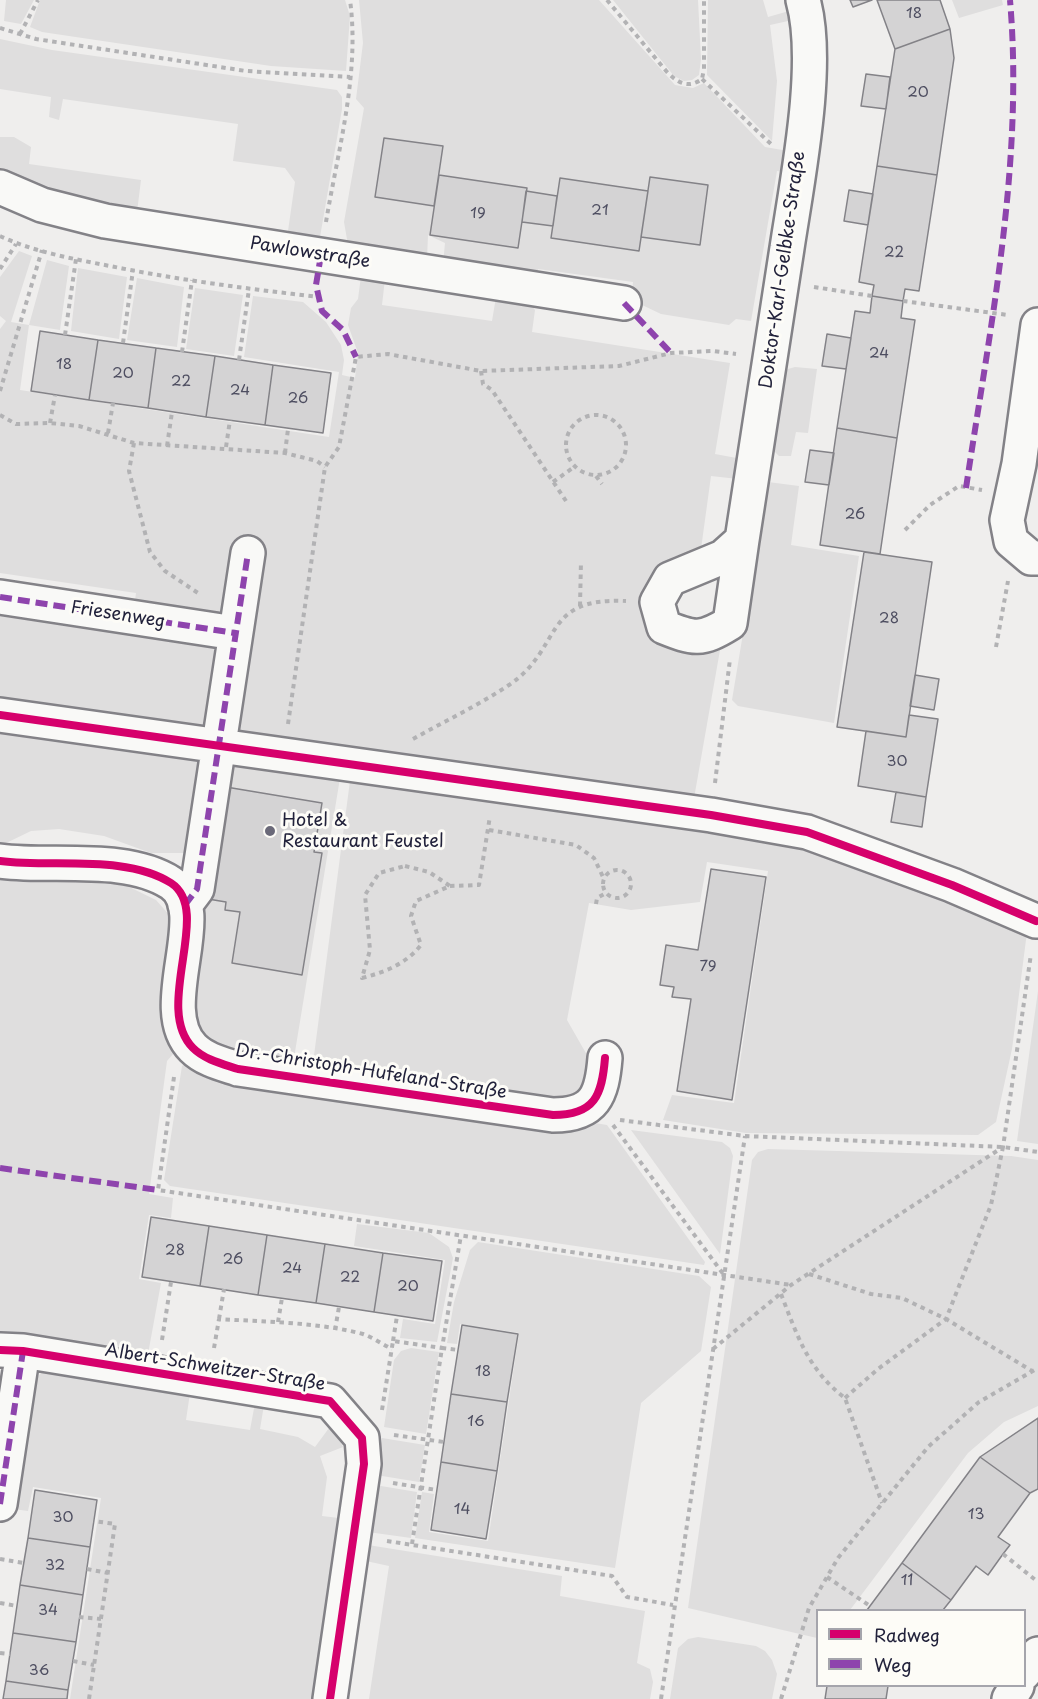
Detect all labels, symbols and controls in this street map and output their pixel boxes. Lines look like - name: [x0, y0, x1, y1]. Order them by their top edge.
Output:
- house number: 18: [906, 5, 922, 23]
- house number: 20: [907, 84, 929, 102]
- street label: Doktor-Karl-Gelbke-Straße: [756, 150, 810, 390]
- house number: 21: [591, 202, 609, 220]
- house number: 19: [470, 205, 486, 223]
- street label: Pawlowstraße: [248, 233, 372, 273]
- house number: 22: [884, 244, 904, 262]
- house number: 24: [869, 345, 889, 363]
- house number: 18: [56, 356, 72, 374]
- house number: 20: [112, 365, 134, 383]
- house number: 22: [171, 373, 191, 391]
- house number: 24: [230, 382, 250, 400]
- house number: 26: [288, 390, 308, 408]
- house number: 26: [845, 506, 865, 524]
- street label: Friesenweg: [69, 597, 167, 633]
- house number: 28: [879, 610, 899, 628]
- house number: 30: [887, 753, 907, 771]
- place label: Hotel & Restaurant Feustel: [282, 810, 444, 852]
- marker: Hotel & Restaurant Feustel: [263, 824, 277, 838]
- house number: 79: [699, 958, 717, 976]
- street label: Dr.-Christoph-Hufeland-Straße: [234, 1040, 508, 1104]
- house number: 28: [165, 1242, 185, 1260]
- house number: 26: [223, 1251, 243, 1269]
- house number: 24: [282, 1260, 302, 1278]
- house number: 22: [340, 1269, 360, 1287]
- house number: 20: [397, 1278, 419, 1296]
- street label: Albert-Schweitzer-Straße: [103, 1340, 327, 1396]
- house number: 18: [475, 1363, 491, 1381]
- house number: 16: [467, 1413, 485, 1431]
- house number: 14: [454, 1501, 470, 1519]
- house number: 13: [968, 1506, 984, 1524]
- house number: 30: [53, 1509, 73, 1527]
- house number: 32: [45, 1557, 65, 1575]
- house number: 11: [901, 1572, 913, 1590]
- house number: 34: [38, 1602, 58, 1620]
- legend: [816, 1609, 1026, 1687]
- text: Radweg: [874, 1621, 940, 1648]
- text: Weg: [874, 1651, 912, 1678]
- house number: 36: [29, 1662, 49, 1680]

